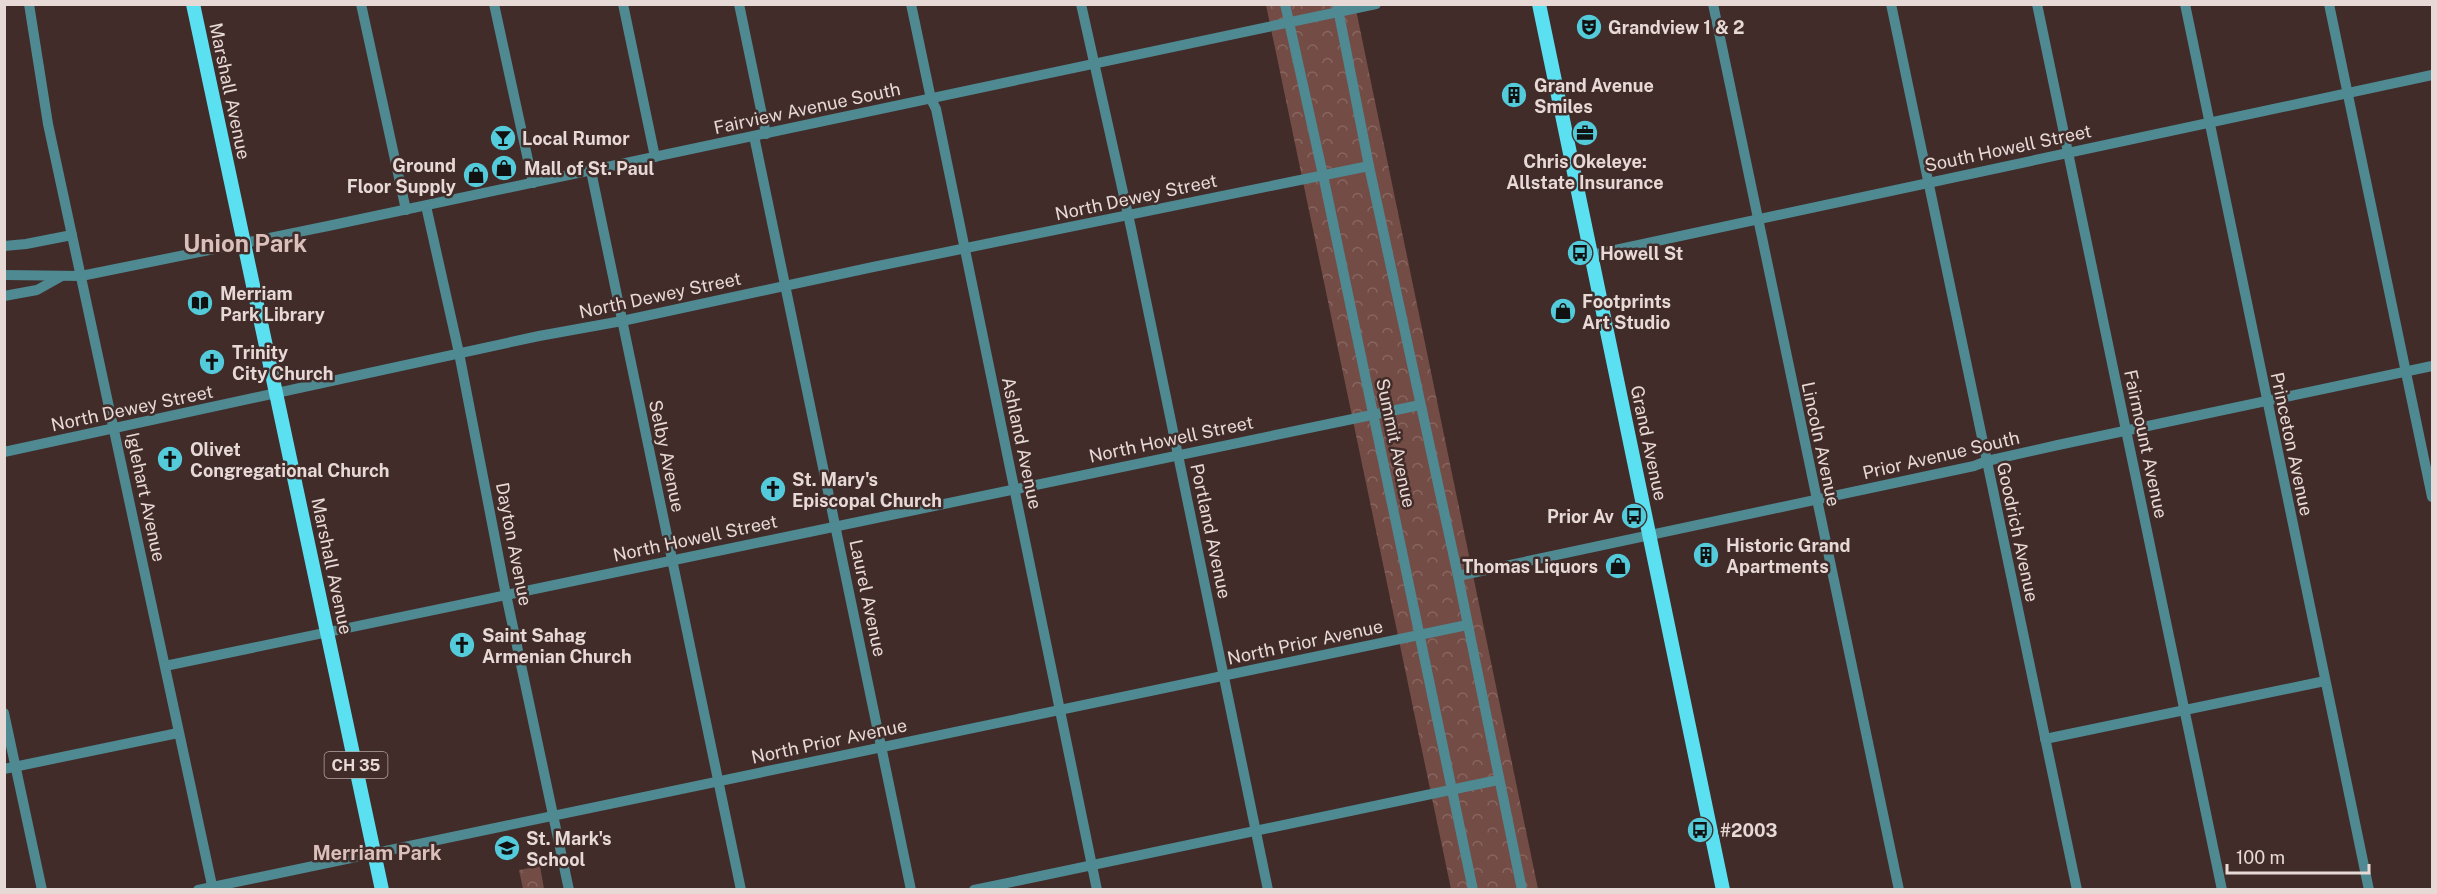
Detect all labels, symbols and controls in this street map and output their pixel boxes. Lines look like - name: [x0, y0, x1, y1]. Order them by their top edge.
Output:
- theatre icon: Grandview 1 & 2: [1574, 12, 1604, 42]
- place label: Grandview 1 & 2: [1608, 17, 1745, 38]
- street label: Marshall Avenue: [205, 21, 255, 161]
- place label: Grand Avenue Smiles: [1534, 75, 1654, 117]
- street label: Fairview Avenue South: [712, 78, 902, 138]
- building icon: Grand Avenue Smiles: [1499, 80, 1529, 110]
- office icon: Chris Okeleye: Allstate Insurance: [1570, 118, 1600, 148]
- street label: South Howell Street: [1923, 120, 2093, 176]
- bar icon: Local Rumor: [488, 123, 518, 153]
- place label: Local Rumor: [522, 128, 630, 149]
- place label: Chris Okeleye: Allstate Insurance: [1506, 151, 1664, 193]
- shop icon: Mall of St. Paul: [489, 153, 519, 183]
- place label: Ground Floor Supply: [347, 155, 456, 197]
- place label: Mall of St. Paul: [524, 158, 654, 179]
- shop icon: Ground Floor Supply: [461, 160, 491, 190]
- street label: North Dewey Street: [1053, 170, 1219, 224]
- district label: Union Park: [183, 229, 307, 257]
- bus stop icon: Howell St: [1565, 238, 1595, 268]
- place label: Howell St: [1600, 243, 1683, 264]
- street label: North Dewey Street: [577, 268, 743, 322]
- place label: Merriam Park Library: [220, 283, 325, 325]
- library icon: Merriam Park Library: [185, 288, 215, 318]
- place label: Footprints Art Studio: [1582, 291, 1671, 333]
- shop icon: Footprints Art Studio: [1548, 296, 1578, 326]
- place label: Trinity City Church: [232, 342, 334, 384]
- church icon: Trinity City Church: [197, 347, 227, 377]
- street label: Fairmount Avenue: [2120, 368, 2172, 520]
- street label: Princeton Avenue: [2267, 370, 2317, 518]
- street label: Ashland Avenue: [998, 375, 1046, 511]
- street label: Summit Avenue: [1372, 377, 1420, 509]
- street label: Lincoln Avenue: [1798, 380, 1844, 508]
- street label: North Dewey Street: [49, 381, 215, 435]
- street label: Grand Avenue: [1627, 384, 1671, 502]
- street label: Selby Avenue: [645, 398, 689, 514]
- street label: North Howell Street: [1087, 411, 1255, 467]
- street label: Prior Avenue South: [1860, 427, 2022, 483]
- street label: Iglehart Avenue: [122, 430, 170, 564]
- place label: Olivet Congregational Church: [190, 439, 390, 481]
- church icon: Olivet Congregational Church: [155, 444, 185, 474]
- street label: Goodrich Avenue: [1993, 460, 2043, 604]
- street label: Portland Avenue: [1186, 461, 1236, 601]
- place label: St. Mary's Episcopal Church: [792, 469, 942, 511]
- church icon: St. Mary's Episcopal Church: [758, 474, 788, 504]
- street label: Dayton Avenue: [492, 480, 536, 608]
- street label: Marshall Avenue: [307, 496, 357, 636]
- bus stop icon: Prior Av: [1619, 501, 1649, 531]
- place label: Prior Av: [1547, 506, 1615, 527]
- street label: North Howell Street: [611, 510, 779, 566]
- place label: Historic Grand Apartments: [1726, 535, 1850, 577]
- street label: Laurel Avenue: [845, 537, 891, 659]
- building icon: Historic Grand Apartments: [1691, 540, 1721, 570]
- shop icon: Thomas Liquors: [1603, 551, 1633, 581]
- place label: Thomas Liquors: [1462, 556, 1598, 577]
- street label: North Prior Avenue: [1225, 615, 1385, 669]
- place label: Saint Sahag Armenian Church: [482, 625, 632, 667]
- church icon: Saint Sahag Armenian Church: [447, 630, 477, 660]
- street label: North Prior Avenue: [749, 714, 909, 768]
- road number: CH 35: [324, 752, 388, 778]
- bus stop icon: #2003: [1685, 815, 1715, 845]
- place label: #2003: [1720, 820, 1778, 841]
- place label: St. Mark's School: [526, 828, 612, 870]
- school or university icon: St. Mark's School: [492, 833, 522, 863]
- scale bar: [2227, 837, 2370, 875]
- district label: Merriam Park: [312, 841, 442, 865]
- text: 100 m: [2236, 847, 2285, 868]

